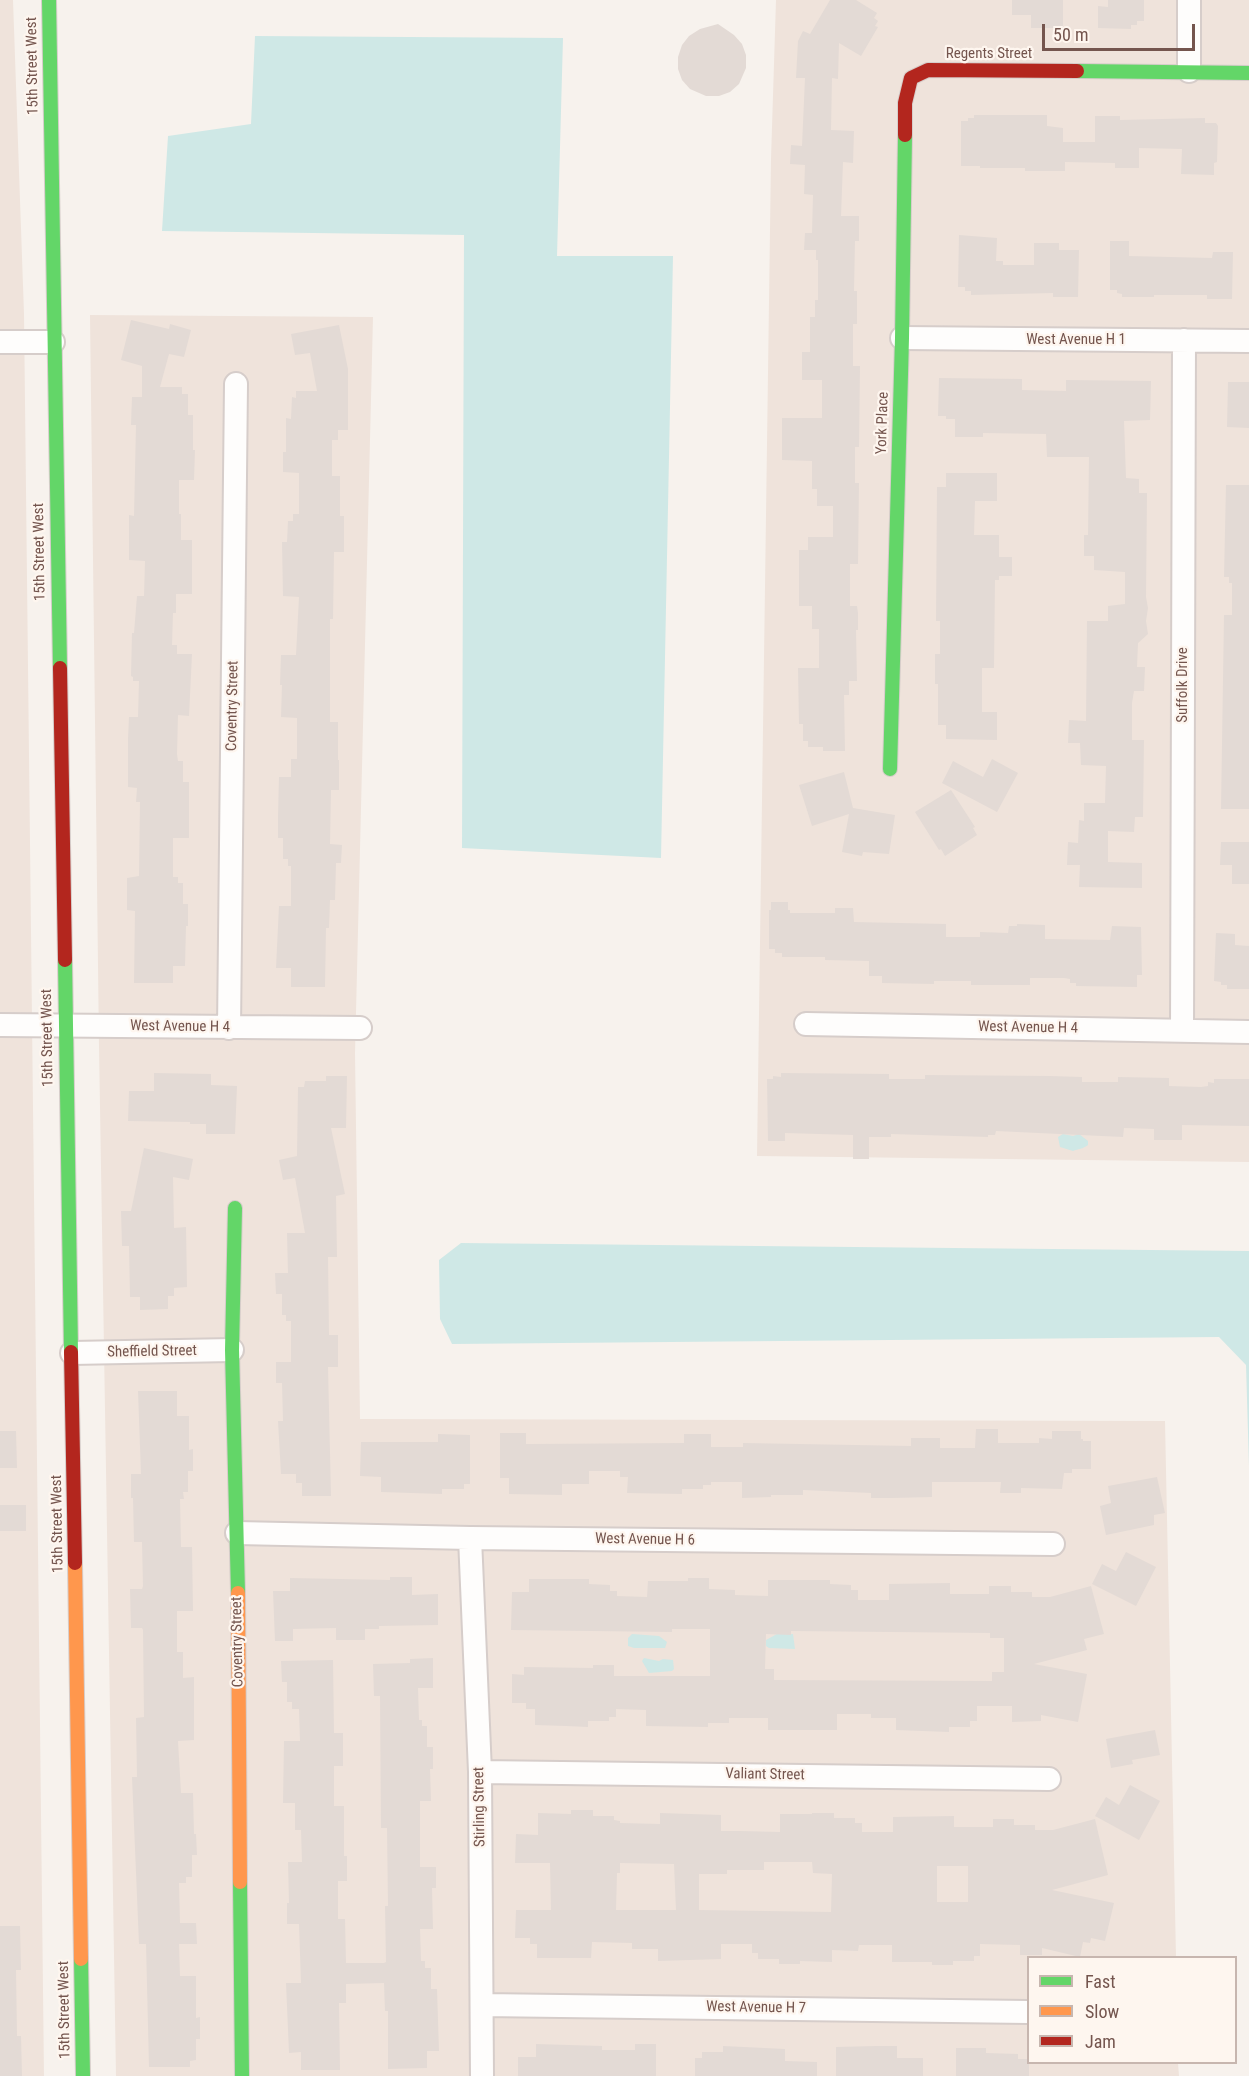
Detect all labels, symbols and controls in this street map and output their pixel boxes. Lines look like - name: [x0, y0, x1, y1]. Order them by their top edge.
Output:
- scale bar: [1045, 12, 1198, 50]
- street label: 15th Street West: [23, 17, 43, 115]
- text: 50 m: [1053, 24, 1088, 45]
- street label: Regents Street: [946, 45, 1032, 63]
- street label: West Avenue H 1: [1026, 331, 1126, 349]
- street label: York Place: [873, 391, 893, 455]
- street label: 15th Street West: [30, 503, 50, 601]
- street label: Suffolk Drive: [1174, 647, 1192, 723]
- street label: Coventry Street: [223, 661, 243, 751]
- street label: 15th Street West: [38, 989, 58, 1087]
- street label: West Avenue H 4: [130, 1017, 230, 1037]
- street label: West Avenue H 4: [978, 1018, 1078, 1038]
- street label: Sheffield Street: [107, 1342, 197, 1362]
- street label: 15th Street West: [48, 1475, 68, 1573]
- street label: West Avenue H 6: [595, 1530, 695, 1550]
- street label: Coventry Street: [228, 1597, 248, 1687]
- street label: Valiant Street: [725, 1765, 805, 1785]
- street label: Stirling Street: [470, 1767, 490, 1847]
- legend: [1027, 1956, 1237, 2064]
- street label: 15th Street West: [55, 1961, 75, 2059]
- text: Fast: [1085, 1971, 1116, 1992]
- street label: West Avenue H 7: [706, 1998, 806, 2018]
- text: Slow: [1085, 2001, 1119, 2022]
- text: Jam: [1085, 2031, 1116, 2052]

